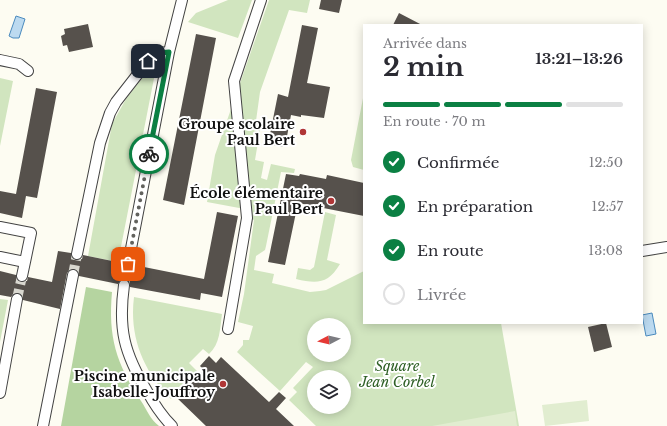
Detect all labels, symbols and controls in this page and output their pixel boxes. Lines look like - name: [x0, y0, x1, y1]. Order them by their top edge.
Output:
- text: Arrivée dans: [383, 35, 467, 52]
- pin: [131, 44, 165, 78]
- text: 13:21–13:26: [535, 49, 623, 68]
- icon: home: [137, 50, 159, 72]
- text: 2 min: [383, 51, 464, 83]
- text: En route · 70 m: [383, 113, 485, 130]
- place label: Groupe scolaire Paul Bert: [178, 115, 296, 149]
- marker: Groupe scolaire Paul Bert: [298, 127, 308, 137]
- courier: [129, 134, 169, 174]
- icon: bike: [138, 143, 160, 165]
- icon: check: [383, 151, 405, 173]
- text: Confirmée: [417, 153, 499, 172]
- text: 12:50: [589, 154, 623, 171]
- place label: École élémentaire Paul Bert: [190, 184, 324, 218]
- icon: check: [383, 195, 405, 217]
- marker: École élémentaire Paul Bert: [326, 196, 336, 206]
- text: En préparation: [417, 197, 533, 216]
- text: 12:57: [592, 198, 623, 215]
- icon: check: [383, 239, 405, 261]
- text: En route: [417, 241, 484, 260]
- text: 13:08: [588, 242, 623, 259]
- pin: [111, 247, 145, 281]
- icon: bag: [117, 253, 139, 275]
- text: Livrée: [417, 285, 466, 304]
- north arrow: [307, 318, 351, 362]
- map controls: [307, 318, 351, 414]
- park label: Square Jean Corbel: [358, 357, 435, 391]
- place label: Piscine municipale Isabelle-Jouffroy: [74, 367, 216, 401]
- button: layers: [307, 370, 351, 414]
- marker: Piscine municipale Isabelle-Jouffroy: [218, 379, 228, 389]

